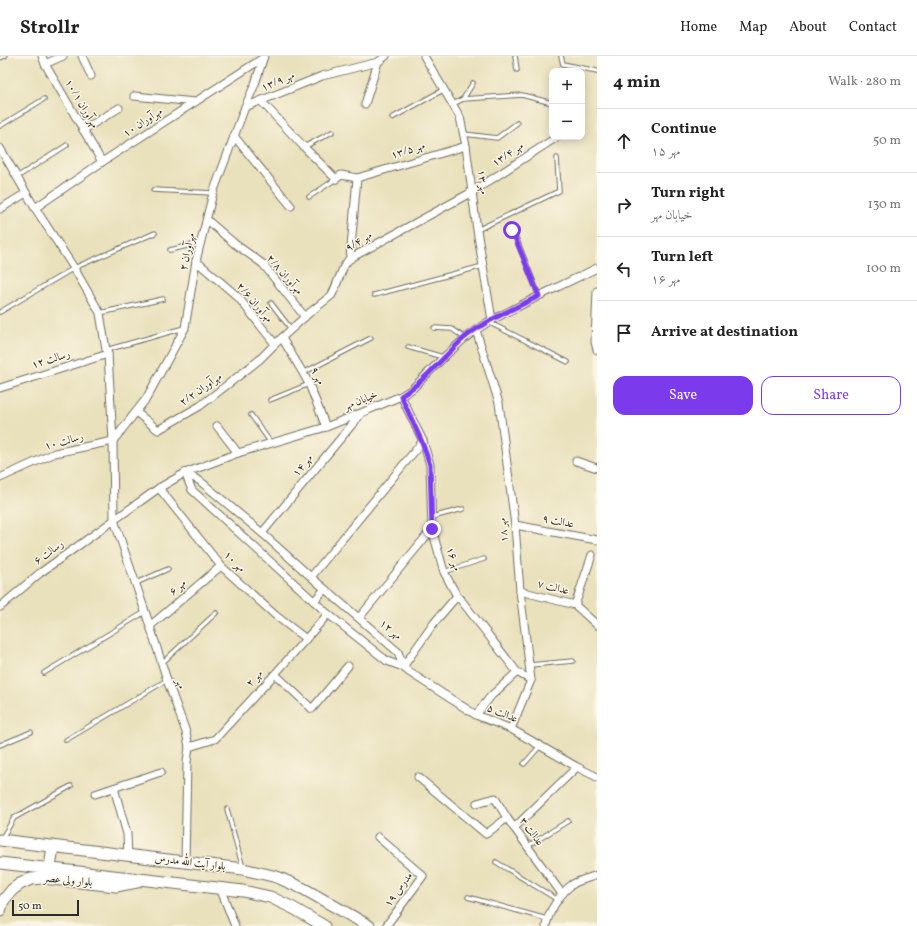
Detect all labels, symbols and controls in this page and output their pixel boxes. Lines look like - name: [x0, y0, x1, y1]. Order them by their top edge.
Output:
- text: Strollr: [20, 15, 80, 41]
- text: Home: [680, 18, 717, 37]
- text: Map: [739, 18, 767, 37]
- text: About: [789, 18, 827, 37]
- text: Contact: [849, 18, 897, 37]
- street label: مهر ۱۳/۹: [259, 68, 297, 96]
- map controls: [549, 68, 585, 140]
- button: +: [549, 68, 585, 104]
- text: 4 min: [613, 71, 660, 94]
- text: Walk · 280 m: [828, 73, 901, 91]
- street label: مهرآوران ۱۰/۱: [60, 76, 102, 131]
- street label: مهرآوران ۱۰: [120, 104, 166, 141]
- button: −: [549, 104, 585, 140]
- text: Continue: [651, 119, 716, 140]
- icon: ahead: [613, 130, 635, 152]
- text: 50 m: [873, 132, 901, 150]
- street label: مهر ۱۳/۵: [389, 139, 427, 163]
- street label: مهر ۱۳/۴: [489, 139, 527, 171]
- text: مهر ۱۵: [651, 143, 680, 161]
- street label: مهر ۱۳: [473, 169, 491, 195]
- text: Turn right: [651, 183, 725, 204]
- icon: right: [613, 194, 635, 216]
- text: 130 m: [868, 196, 901, 214]
- text: خیابان مهر: [651, 207, 692, 225]
- route start: [503, 221, 521, 239]
- street label: مهر ۹/۴: [343, 228, 375, 256]
- street label: مهرآوران ۲: [175, 232, 200, 272]
- text: Turn left: [651, 247, 713, 268]
- street label: مهرآوران ۲/۸: [262, 251, 306, 298]
- icon: left: [613, 258, 635, 280]
- text: 100 m: [866, 260, 901, 278]
- text: مهر ۱۶: [651, 271, 680, 289]
- street label: مهرآوران ۲/۶: [232, 279, 276, 326]
- icon: arrive: [613, 322, 635, 344]
- text: Arrive at destination: [651, 322, 798, 343]
- street label: رسالت ۱۲: [30, 347, 72, 373]
- street label: مهر ۹: [306, 365, 328, 387]
- street label: مهرآوران ۲/۲: [176, 369, 225, 410]
- button: Save: [613, 376, 753, 415]
- button: Share: [761, 376, 901, 415]
- street label: خیابان مهر: [341, 387, 380, 415]
- street label: رسالت ۱۰: [43, 430, 85, 454]
- street label: مهر ۱۴: [289, 452, 317, 480]
- street label: عدالت ۹: [541, 512, 575, 532]
- street label: مهر ۱۸: [495, 517, 513, 543]
- route end: [423, 520, 441, 538]
- street label: رسالت ۶: [31, 537, 67, 569]
- street label: مهر ۱۶: [442, 545, 464, 573]
- street label: مهر ۱۰: [220, 548, 248, 576]
- street label: مهر ۶: [166, 576, 190, 600]
- street label: عدالت ۷: [536, 577, 570, 599]
- street label: مهر ۱۲: [376, 616, 404, 644]
- street label: مهر ۲: [243, 667, 267, 691]
- street label: مهر: [171, 676, 189, 691]
- street label: عدالت ۵: [484, 701, 520, 727]
- street label: عدالت ۳: [515, 815, 547, 849]
- street label: بلوار آیت الله مدرس: [154, 848, 227, 875]
- street label: مدرس ۱۹: [381, 869, 417, 911]
- street label: بلوار ولی عصر: [42, 871, 93, 891]
- scale bar: [12, 898, 79, 917]
- text: 50 m: [18, 899, 42, 914]

